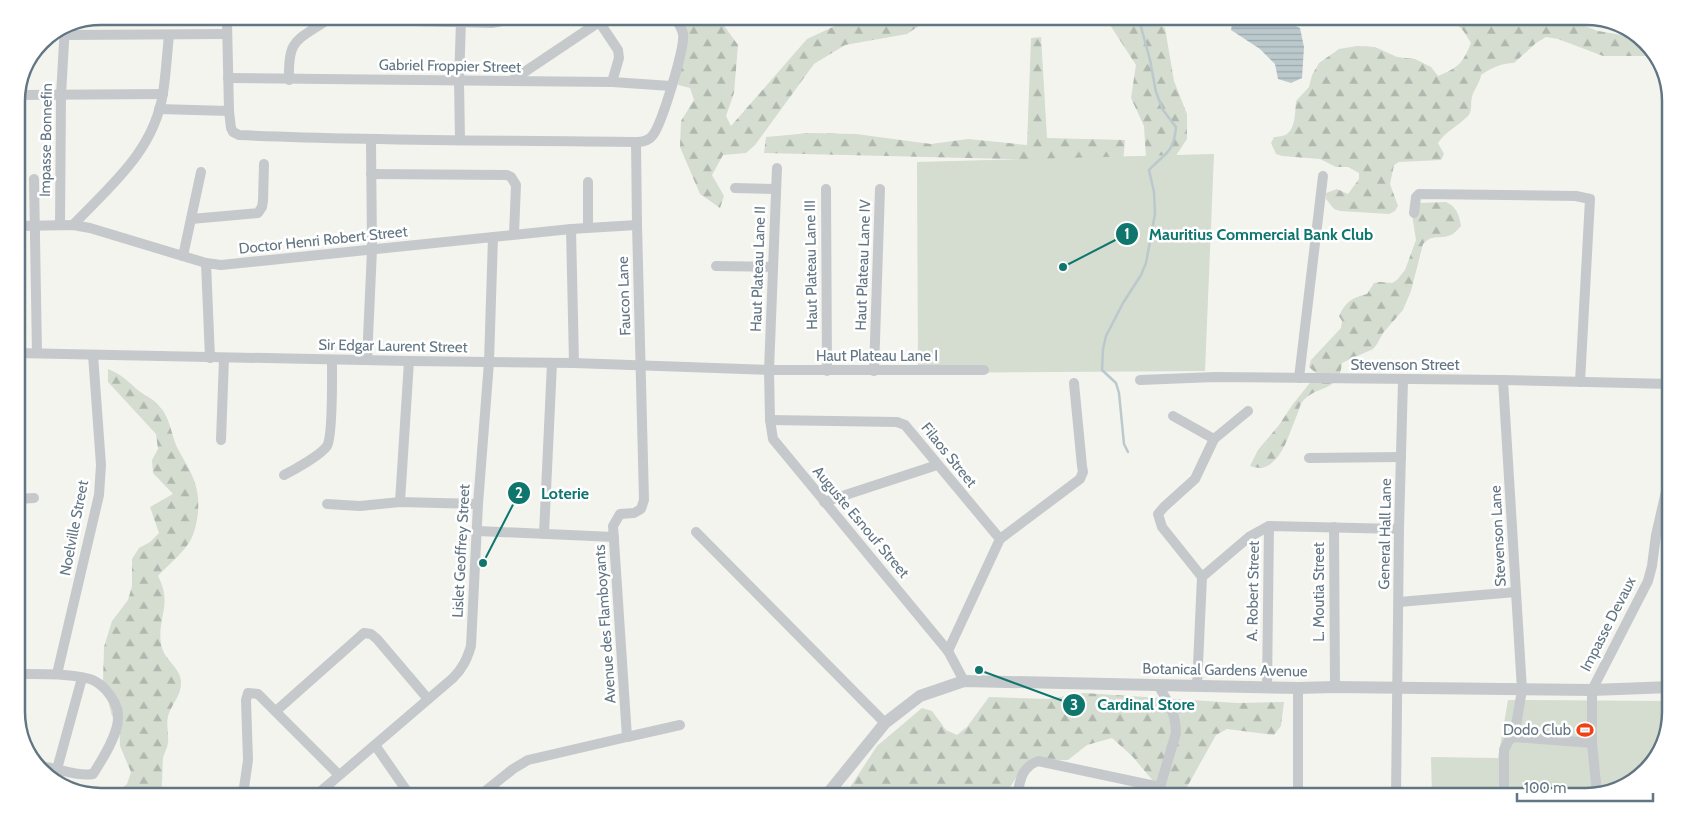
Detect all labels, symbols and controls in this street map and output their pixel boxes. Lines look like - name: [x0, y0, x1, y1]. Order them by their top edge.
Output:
- street label: Gabriel Froppier Street: [379, 56, 521, 76]
- street label: Impasse Bonnefin: [36, 83, 56, 197]
- street label: Haut Plateau Lane IV: [852, 198, 874, 331]
- street label: Haut Plateau Lane III: [801, 200, 821, 330]
- street label: Haut Plateau Lane II: [747, 206, 769, 332]
- callout: Mauritius Commercial Bank Club: [1114, 219, 1384, 250]
- street label: Doctor Henri Robert Street: [238, 222, 408, 258]
- text: 1: [1124, 225, 1130, 243]
- text: Mauritius Commercial Bank Club: [1149, 225, 1373, 244]
- street label: Faucon Lane: [614, 256, 634, 336]
- street label: Sir Edgar Laurent Street: [318, 336, 468, 356]
- street label: Haut Plateau Lane I: [816, 347, 938, 365]
- street label: Stevenson Street: [1350, 356, 1460, 374]
- street label: Filaos Street: [917, 419, 981, 491]
- street label: Auguste Esnouf Street: [809, 462, 913, 582]
- callout: Loterie: [506, 478, 599, 509]
- street label: General Hall Lane: [1375, 478, 1395, 590]
- street label: Noelville Street: [56, 479, 92, 577]
- street label: Lislet Geoffrey Street: [449, 484, 473, 618]
- text: 2: [515, 484, 523, 502]
- text: Loterie: [541, 484, 589, 503]
- street label: Stevenson Lane: [1486, 485, 1510, 587]
- street label: A. Robert Street: [1243, 541, 1263, 641]
- street label: L. Moutia Street: [1310, 542, 1328, 642]
- street label: Avenue des Flamboyants: [590, 544, 620, 704]
- street label: Impasse Devaux: [1576, 574, 1640, 674]
- street label: Botanical Gardens Avenue: [1142, 660, 1308, 680]
- callout: Cardinal Store: [1062, 689, 1204, 720]
- text: Cardinal Store: [1097, 695, 1195, 714]
- text: 3: [1070, 696, 1078, 714]
- sports icon: Dodo Club: [1575, 720, 1595, 740]
- place label: Dodo Club: [1503, 721, 1571, 739]
- scale bar: [1517, 770, 1653, 802]
- text: 100 m: [1524, 779, 1566, 797]

